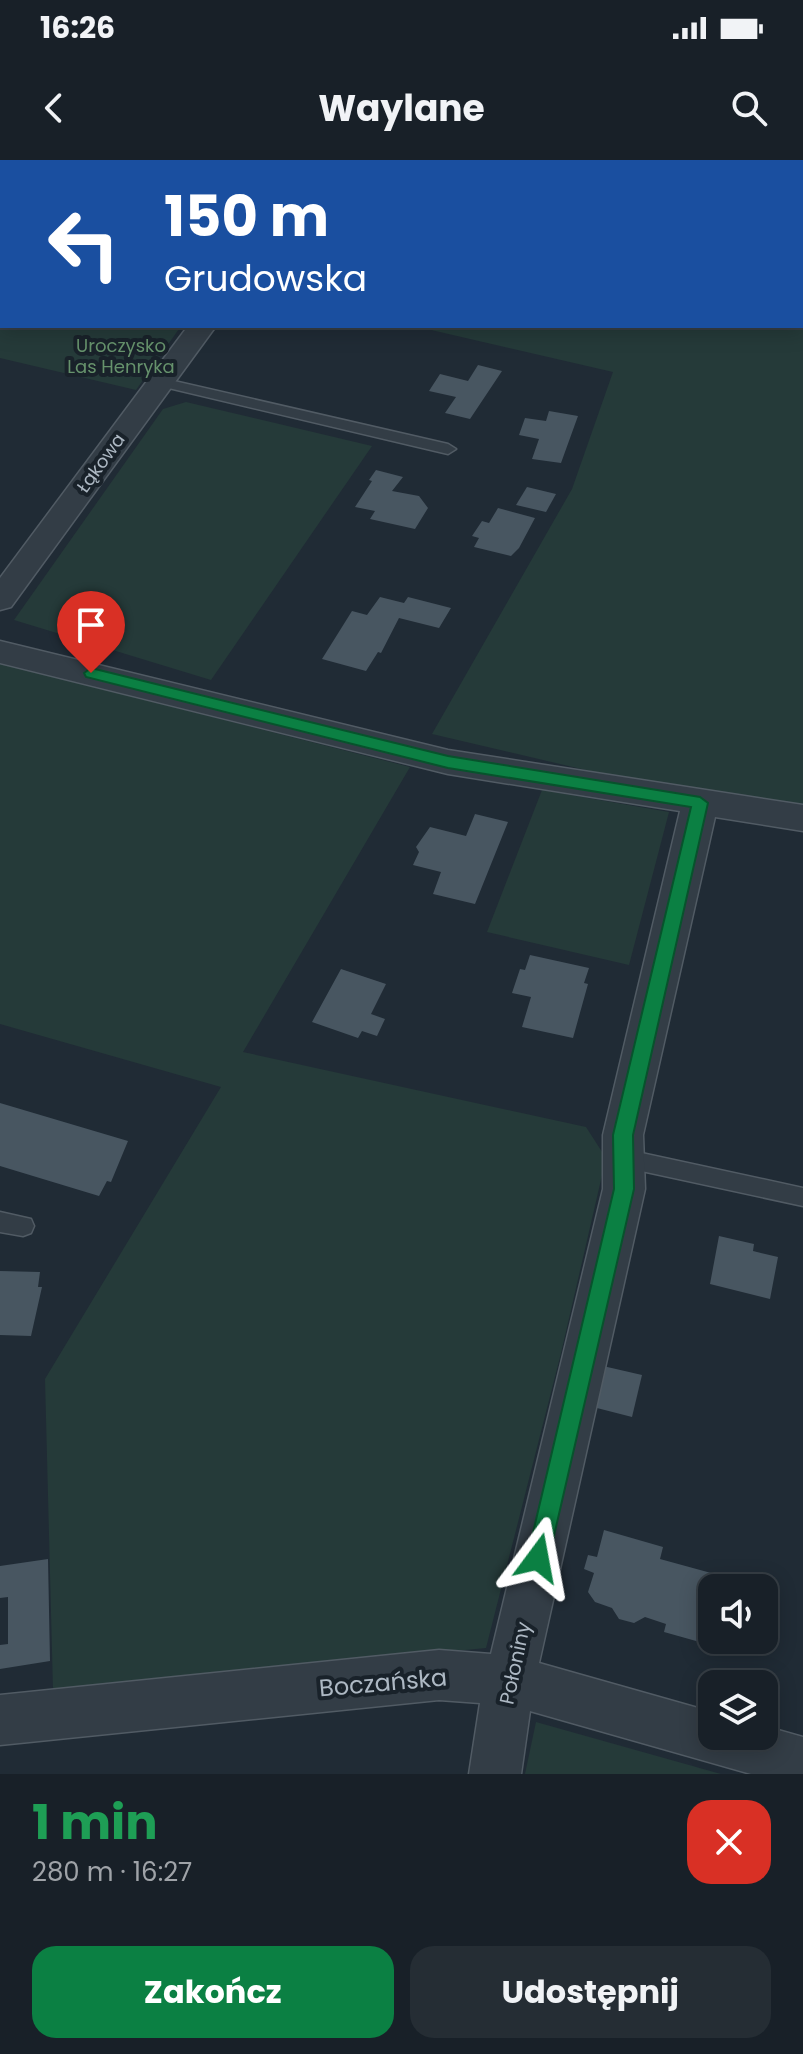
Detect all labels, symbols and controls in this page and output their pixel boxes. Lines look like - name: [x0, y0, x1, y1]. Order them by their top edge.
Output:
- text: 16:26: [40, 6, 115, 49]
- text: Waylane: [318, 83, 485, 134]
- icon: back: [32, 86, 76, 130]
- icon: search: [727, 86, 771, 130]
- text: 150 m: [164, 177, 329, 256]
- icon: left: [32, 192, 136, 296]
- text: Grudowska: [164, 253, 367, 304]
- park label: Uroczysko Las Henryka: [67, 333, 175, 379]
- street label: Łąkowa: [71, 428, 131, 497]
- pin: [57, 591, 125, 673]
- icon: arrive: [69, 603, 113, 647]
- position arrow: [496, 1516, 580, 1600]
- map controls: [698, 1574, 778, 1750]
- button: sound: [698, 1574, 778, 1654]
- street label: Połoniny: [493, 1619, 537, 1707]
- street label: Boczańska: [318, 1660, 448, 1705]
- button: layers: [698, 1670, 778, 1750]
- text: 1 min: [32, 1789, 158, 1856]
- button: close: [687, 1800, 771, 1884]
- text: 280 m · 16:27: [32, 1854, 192, 1890]
- button: Zakończ: [32, 1946, 394, 2038]
- button: Udostępnij: [410, 1946, 771, 2038]

